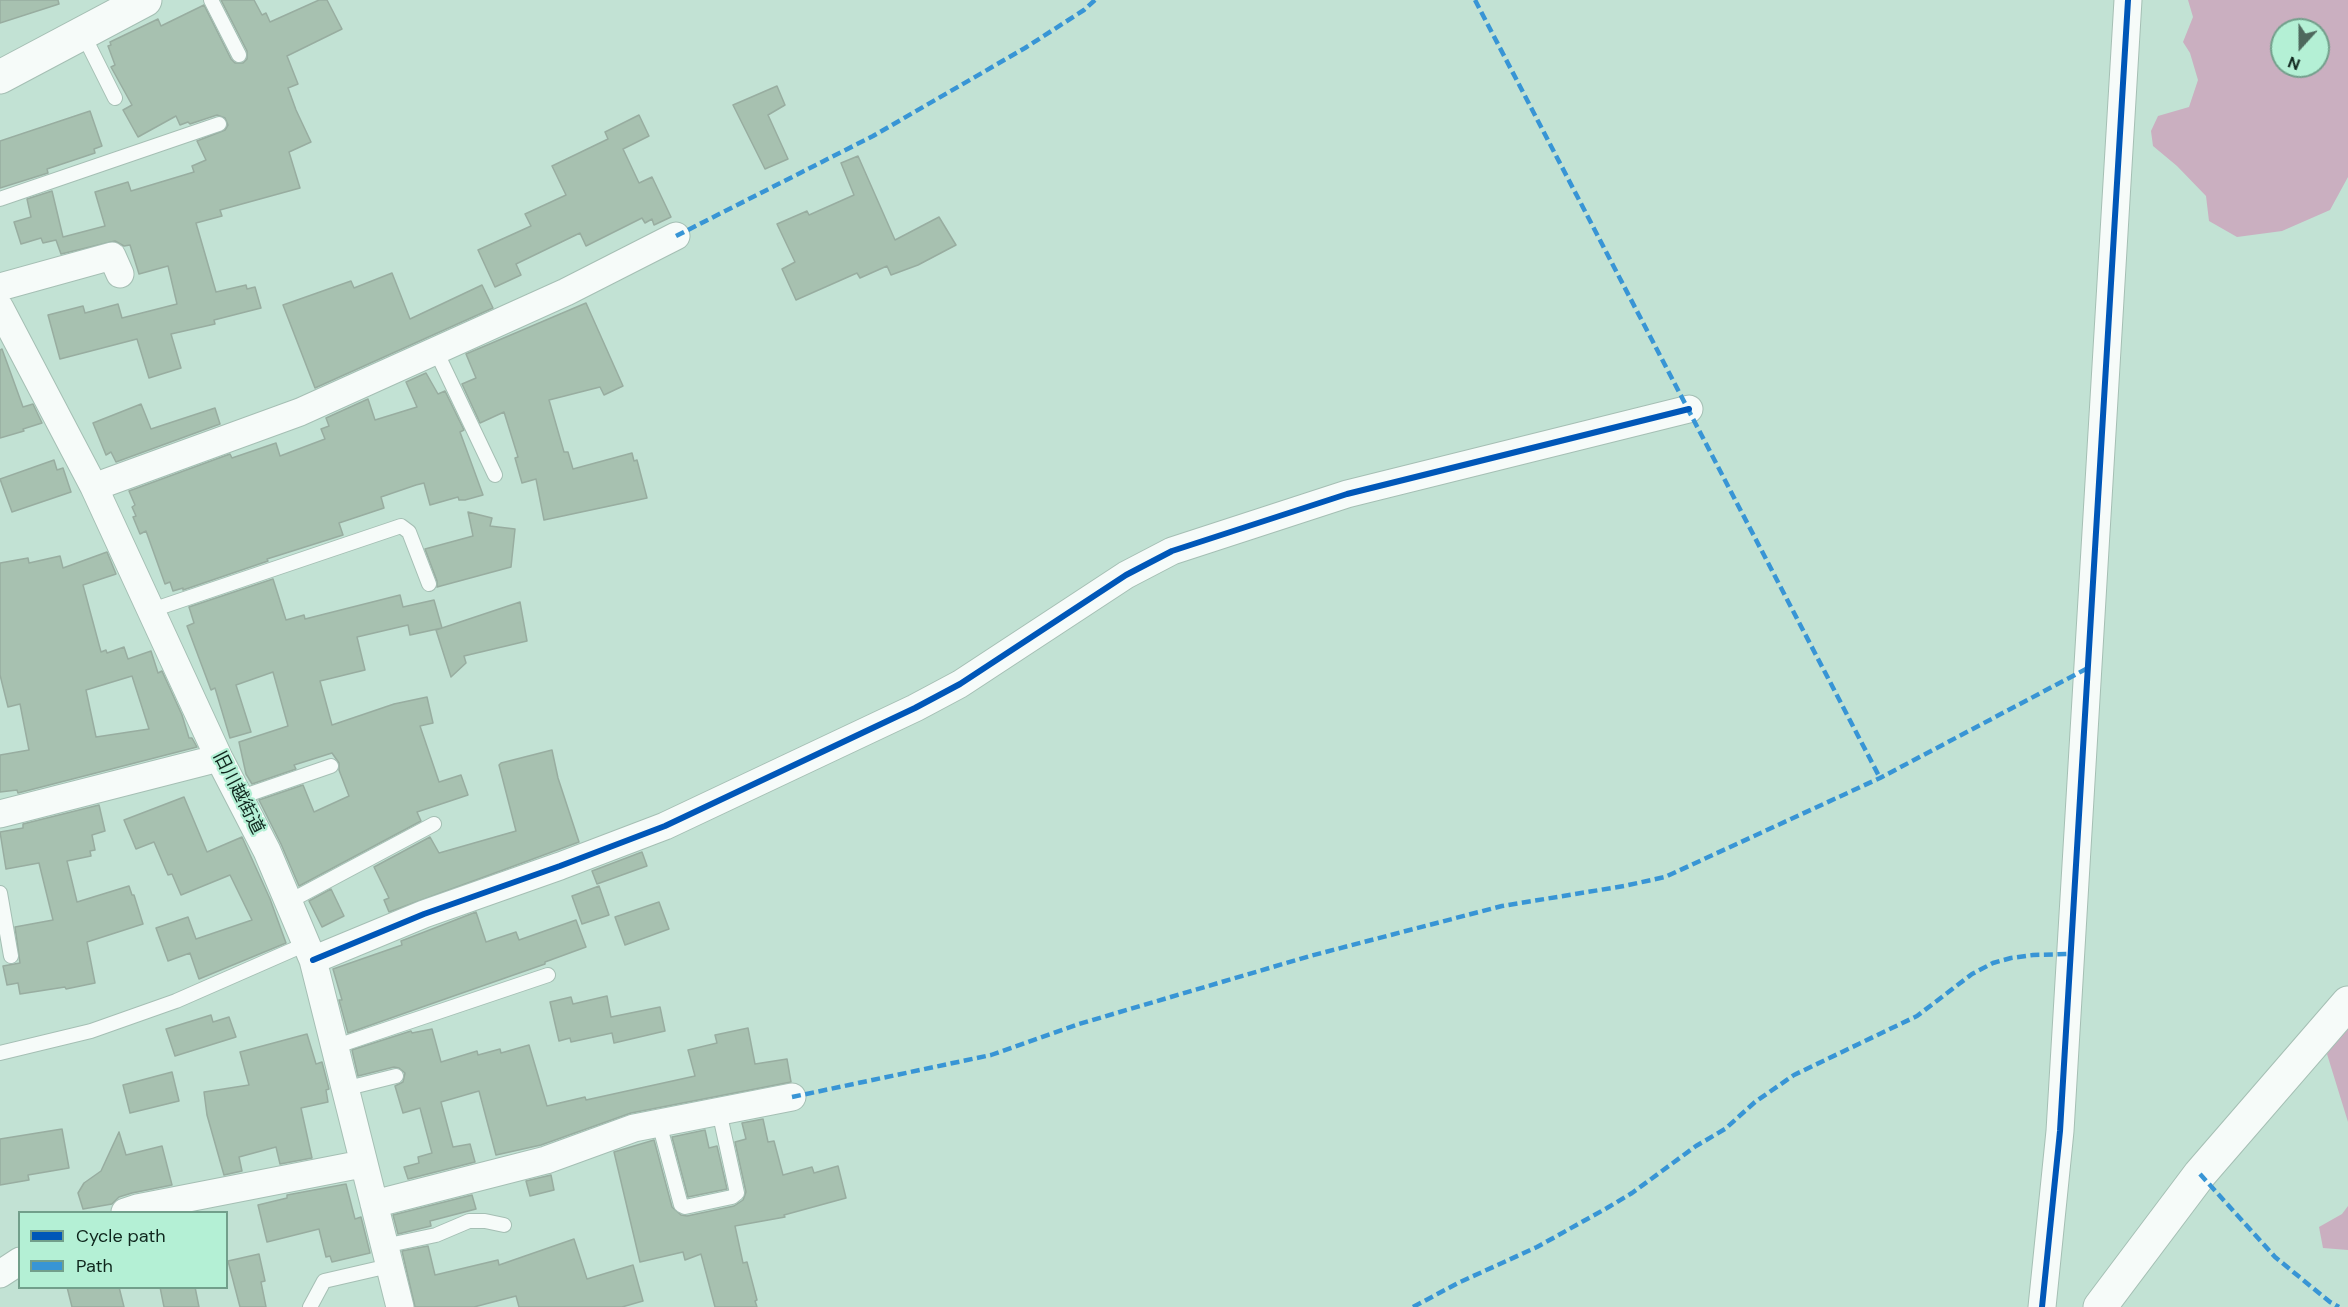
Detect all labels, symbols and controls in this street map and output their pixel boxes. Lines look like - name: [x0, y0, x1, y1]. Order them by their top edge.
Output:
- north arrow: [2270, 18, 2330, 78]
- text: N: [2285, 52, 2303, 75]
- street label: 旧川越街道: [208, 748, 268, 838]
- legend: [18, 1211, 228, 1289]
- text: Cycle path: [76, 1224, 166, 1248]
- text: Path: [76, 1254, 113, 1278]

